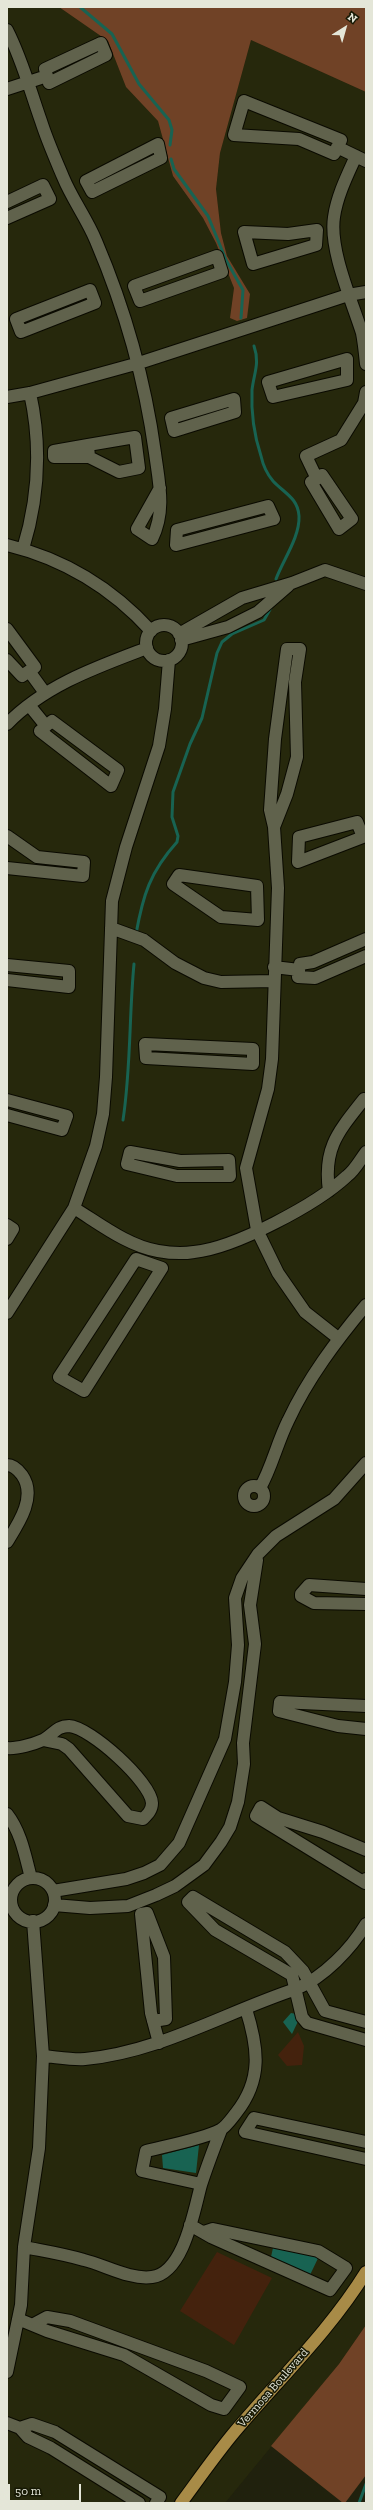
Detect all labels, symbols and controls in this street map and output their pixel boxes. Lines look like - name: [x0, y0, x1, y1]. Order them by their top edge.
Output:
- north arrow: [325, 8, 365, 48]
- text: N: [345, 10, 360, 26]
- street label: Vermosa Boulevard: [235, 2345, 311, 2431]
- scale bar: [10, 2476, 83, 2502]
- text: 50 m: [15, 2484, 41, 2498]

